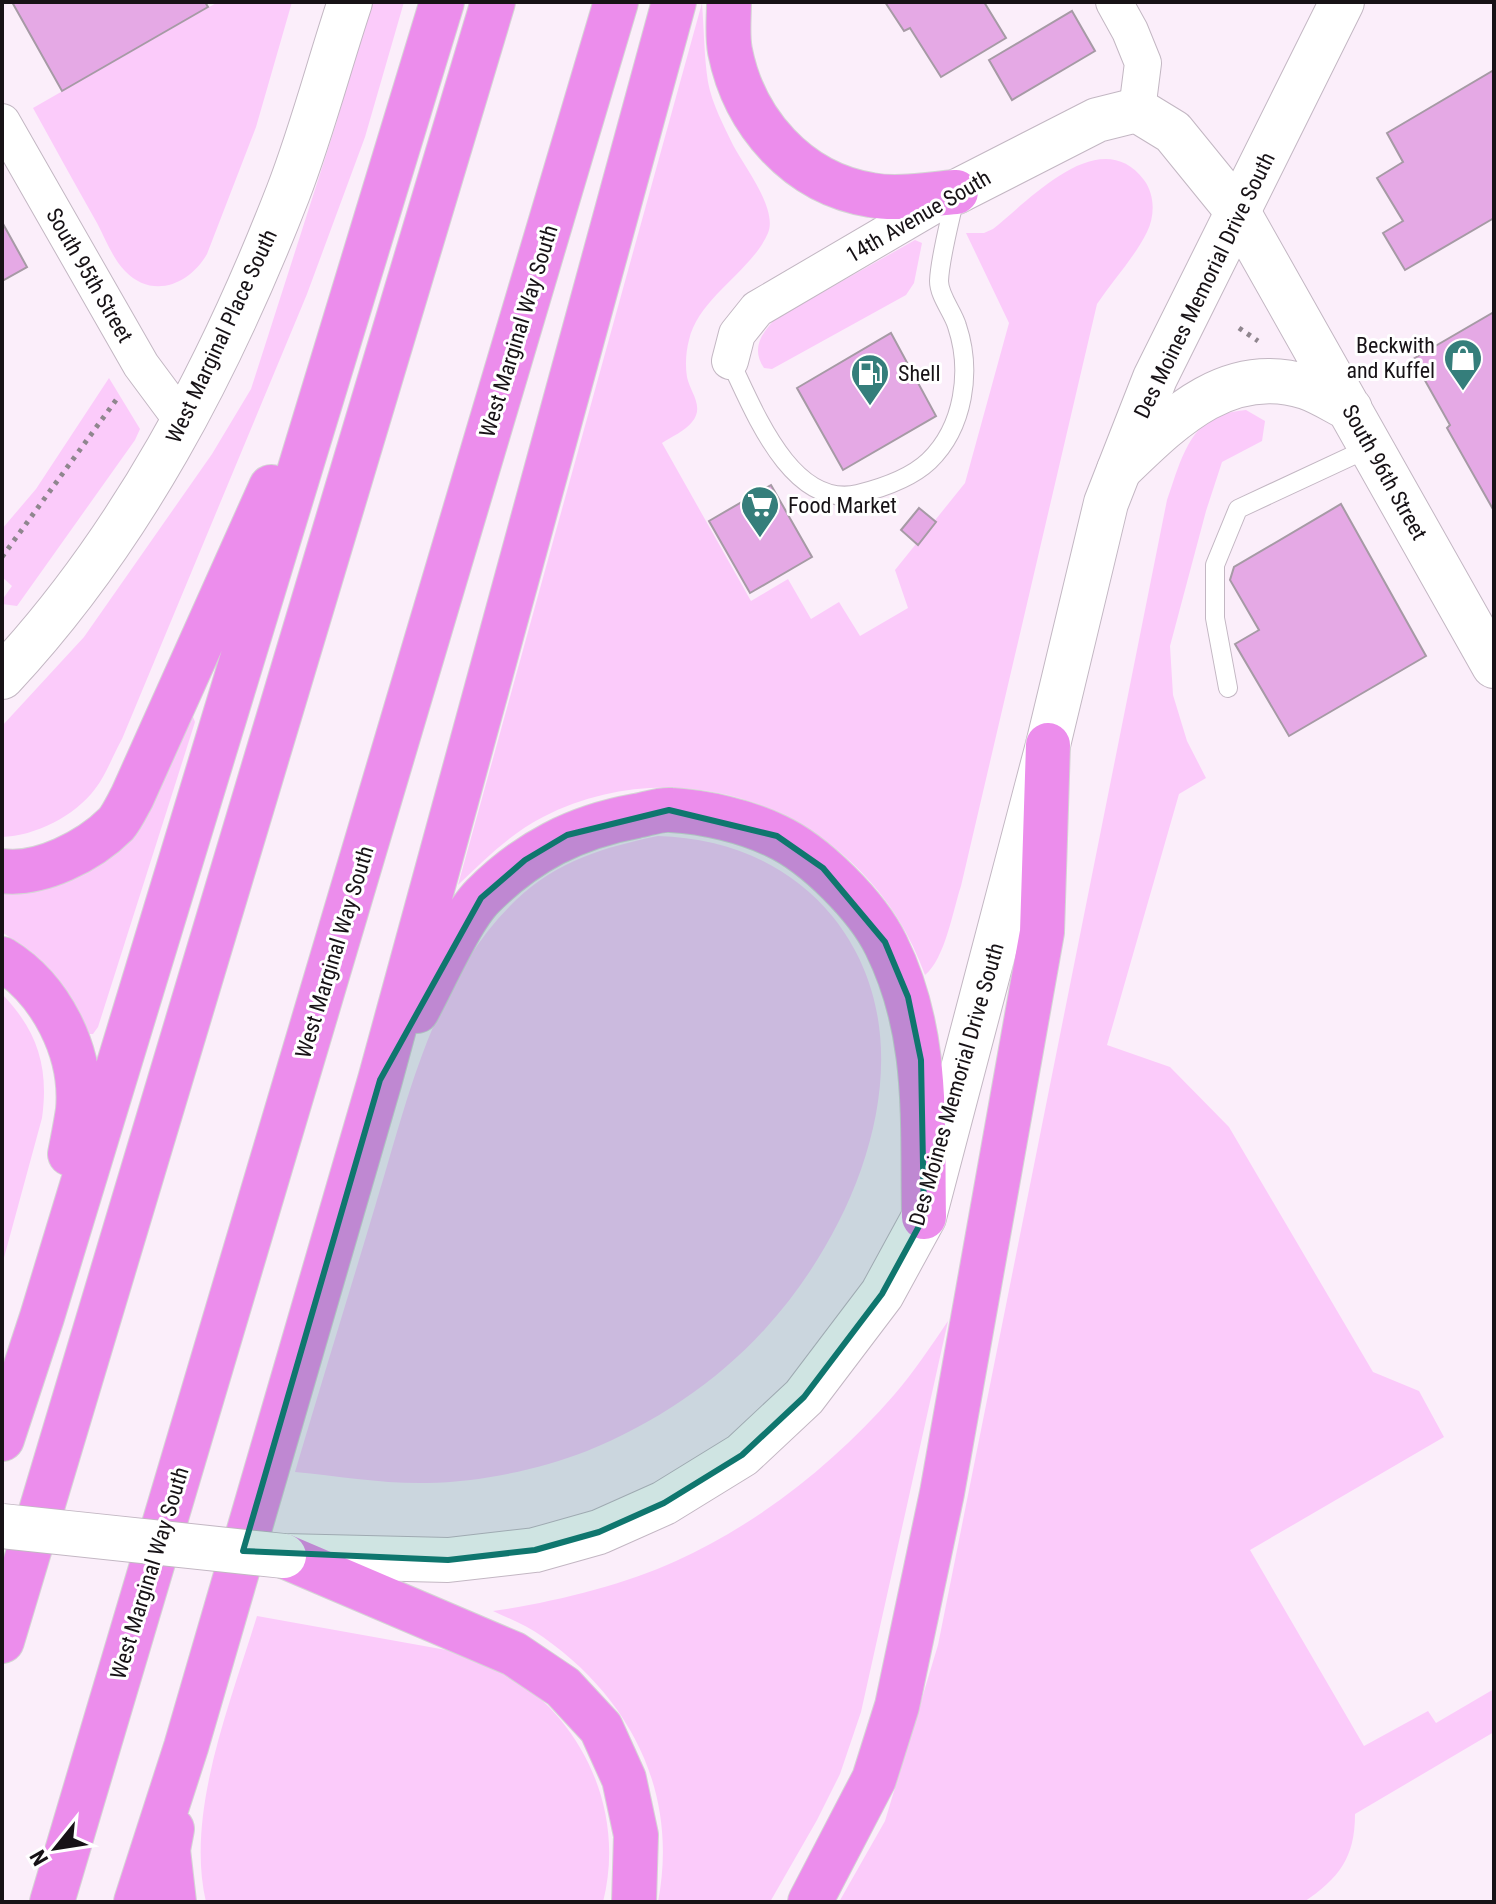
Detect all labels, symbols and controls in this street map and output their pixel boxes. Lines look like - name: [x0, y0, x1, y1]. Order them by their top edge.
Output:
- street label: Des Moines Memorial Drive South: [1129, 148, 1280, 422]
- street label: 14th Avenue South: [842, 165, 995, 268]
- street label: South 95th Street: [41, 204, 138, 347]
- street label: West Marginal Way South: [474, 222, 563, 440]
- street label: West Marginal Place South: [161, 225, 282, 447]
- place label: Beckwith and Kuffel: [1346, 333, 1435, 383]
- shop icon: Beckwith and Kuffel: [1442, 337, 1484, 392]
- fuel station icon: Shell: [849, 352, 891, 407]
- place label: Shell: [898, 361, 940, 386]
- street label: South 96th Street: [1337, 400, 1432, 544]
- supermarket icon: Food Market: [739, 484, 781, 539]
- place label: Food Market: [788, 493, 897, 518]
- street label: West Marginal Way South: [290, 843, 379, 1061]
- street label: Des Moines Memorial Drive South: [904, 940, 1009, 1228]
- street label: West Marginal Way South: [105, 1464, 194, 1682]
- north arrow: [16, 1808, 96, 1888]
- text: N: [25, 1846, 53, 1870]

